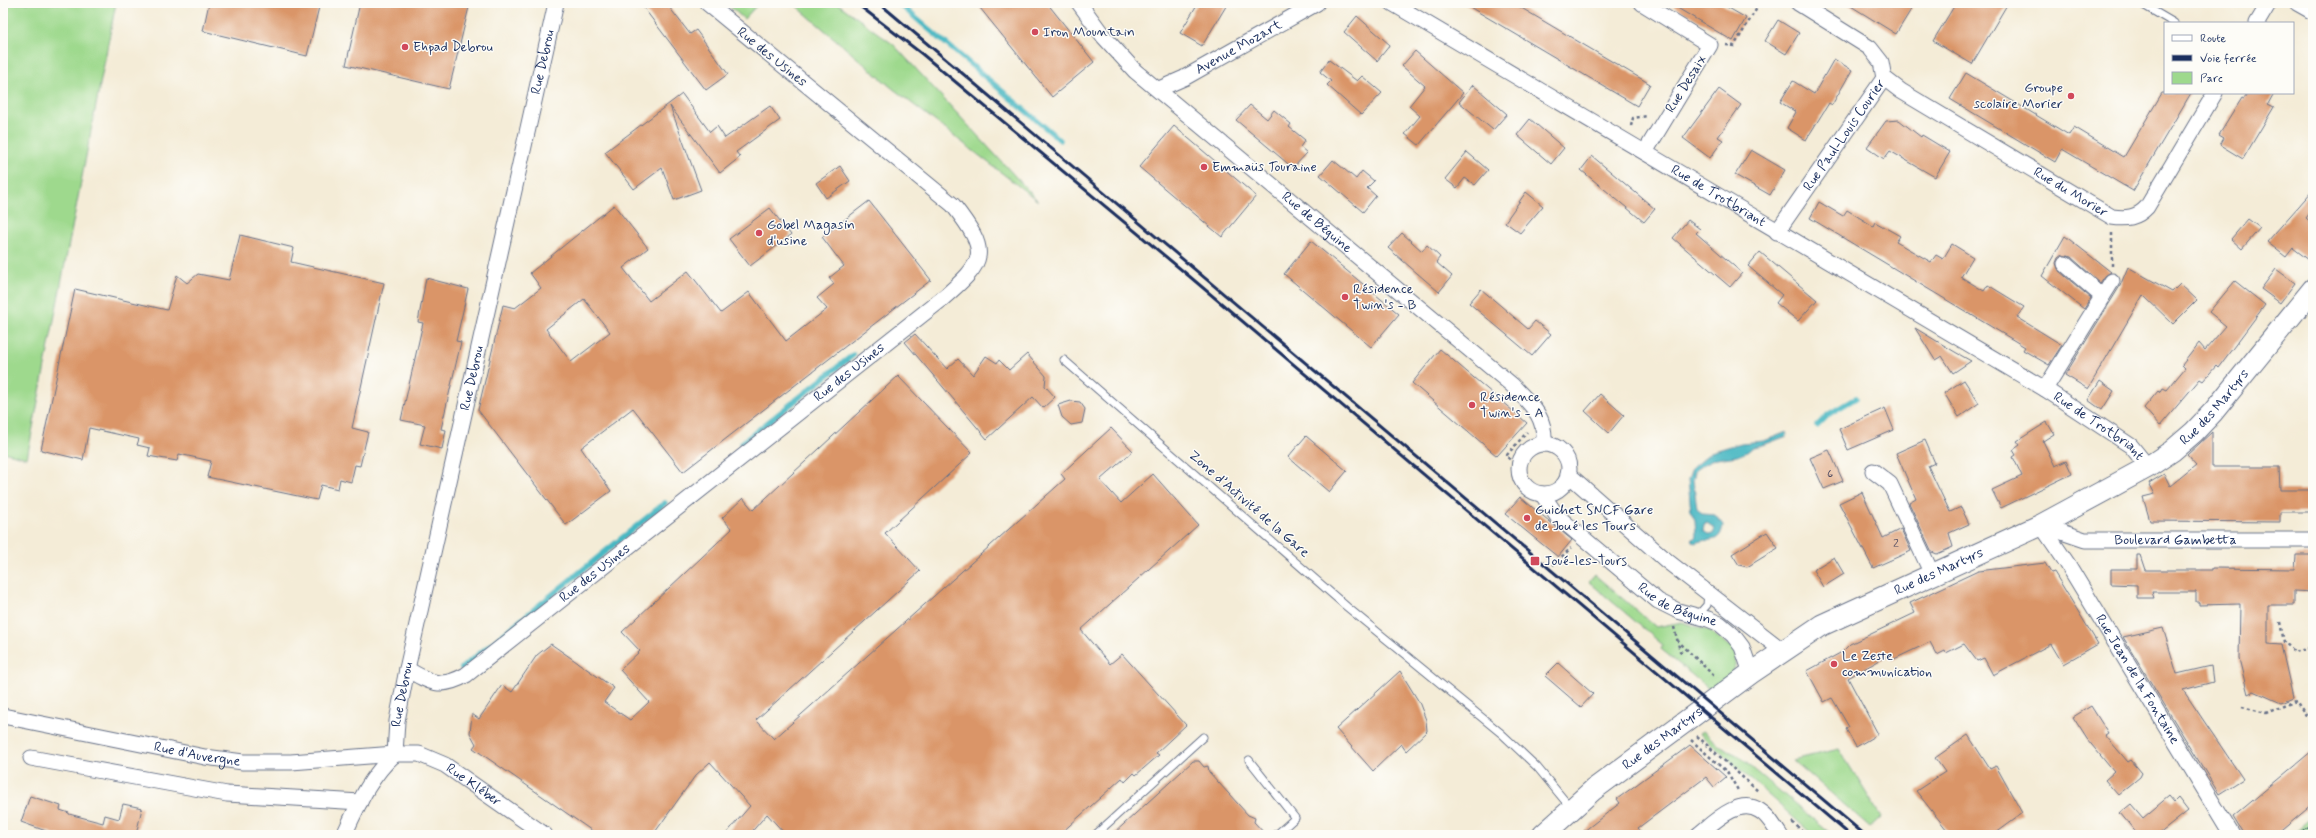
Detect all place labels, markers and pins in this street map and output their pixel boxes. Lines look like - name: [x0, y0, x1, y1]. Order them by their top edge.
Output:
- place label: Iron Mountain: [1043, 23, 1135, 41]
- marker: Iron Mountain: [1030, 27, 1040, 37]
- place label: Ehpad Debrou: [413, 38, 493, 56]
- marker: Ehpad Debrou: [400, 42, 410, 52]
- place label: Groupe scolaire Morier: [1974, 79, 2063, 113]
- marker: Groupe scolaire Morier: [2066, 91, 2076, 101]
- place label: Emmaüs Touraine: [1212, 158, 1317, 176]
- marker: Emmaüs Touraine: [1199, 162, 1209, 172]
- place label: Gobel Magasin d'usine: [767, 216, 855, 250]
- marker: Gobel Magasin d'usine: [754, 228, 764, 238]
- place label: Résidence Twin's - B: [1353, 280, 1416, 314]
- marker: Résidence Twin's - B: [1340, 292, 1350, 302]
- place label: Résidence Twin's - A: [1480, 388, 1544, 422]
- marker: Résidence Twin's - A: [1467, 400, 1477, 410]
- place label: Guichet SNCF Gare de Joué les Tours: [1535, 501, 1653, 535]
- marker: Guichet SNCF Gare de Joué les Tours: [1522, 513, 1532, 523]
- place label: Joué-les-Tours: [1544, 552, 1627, 570]
- marker: Joué-les-Tours: [1529, 555, 1541, 567]
- place label: Le Zeste communication: [1842, 647, 1932, 681]
- marker: Le Zeste communication: [1829, 659, 1839, 669]

